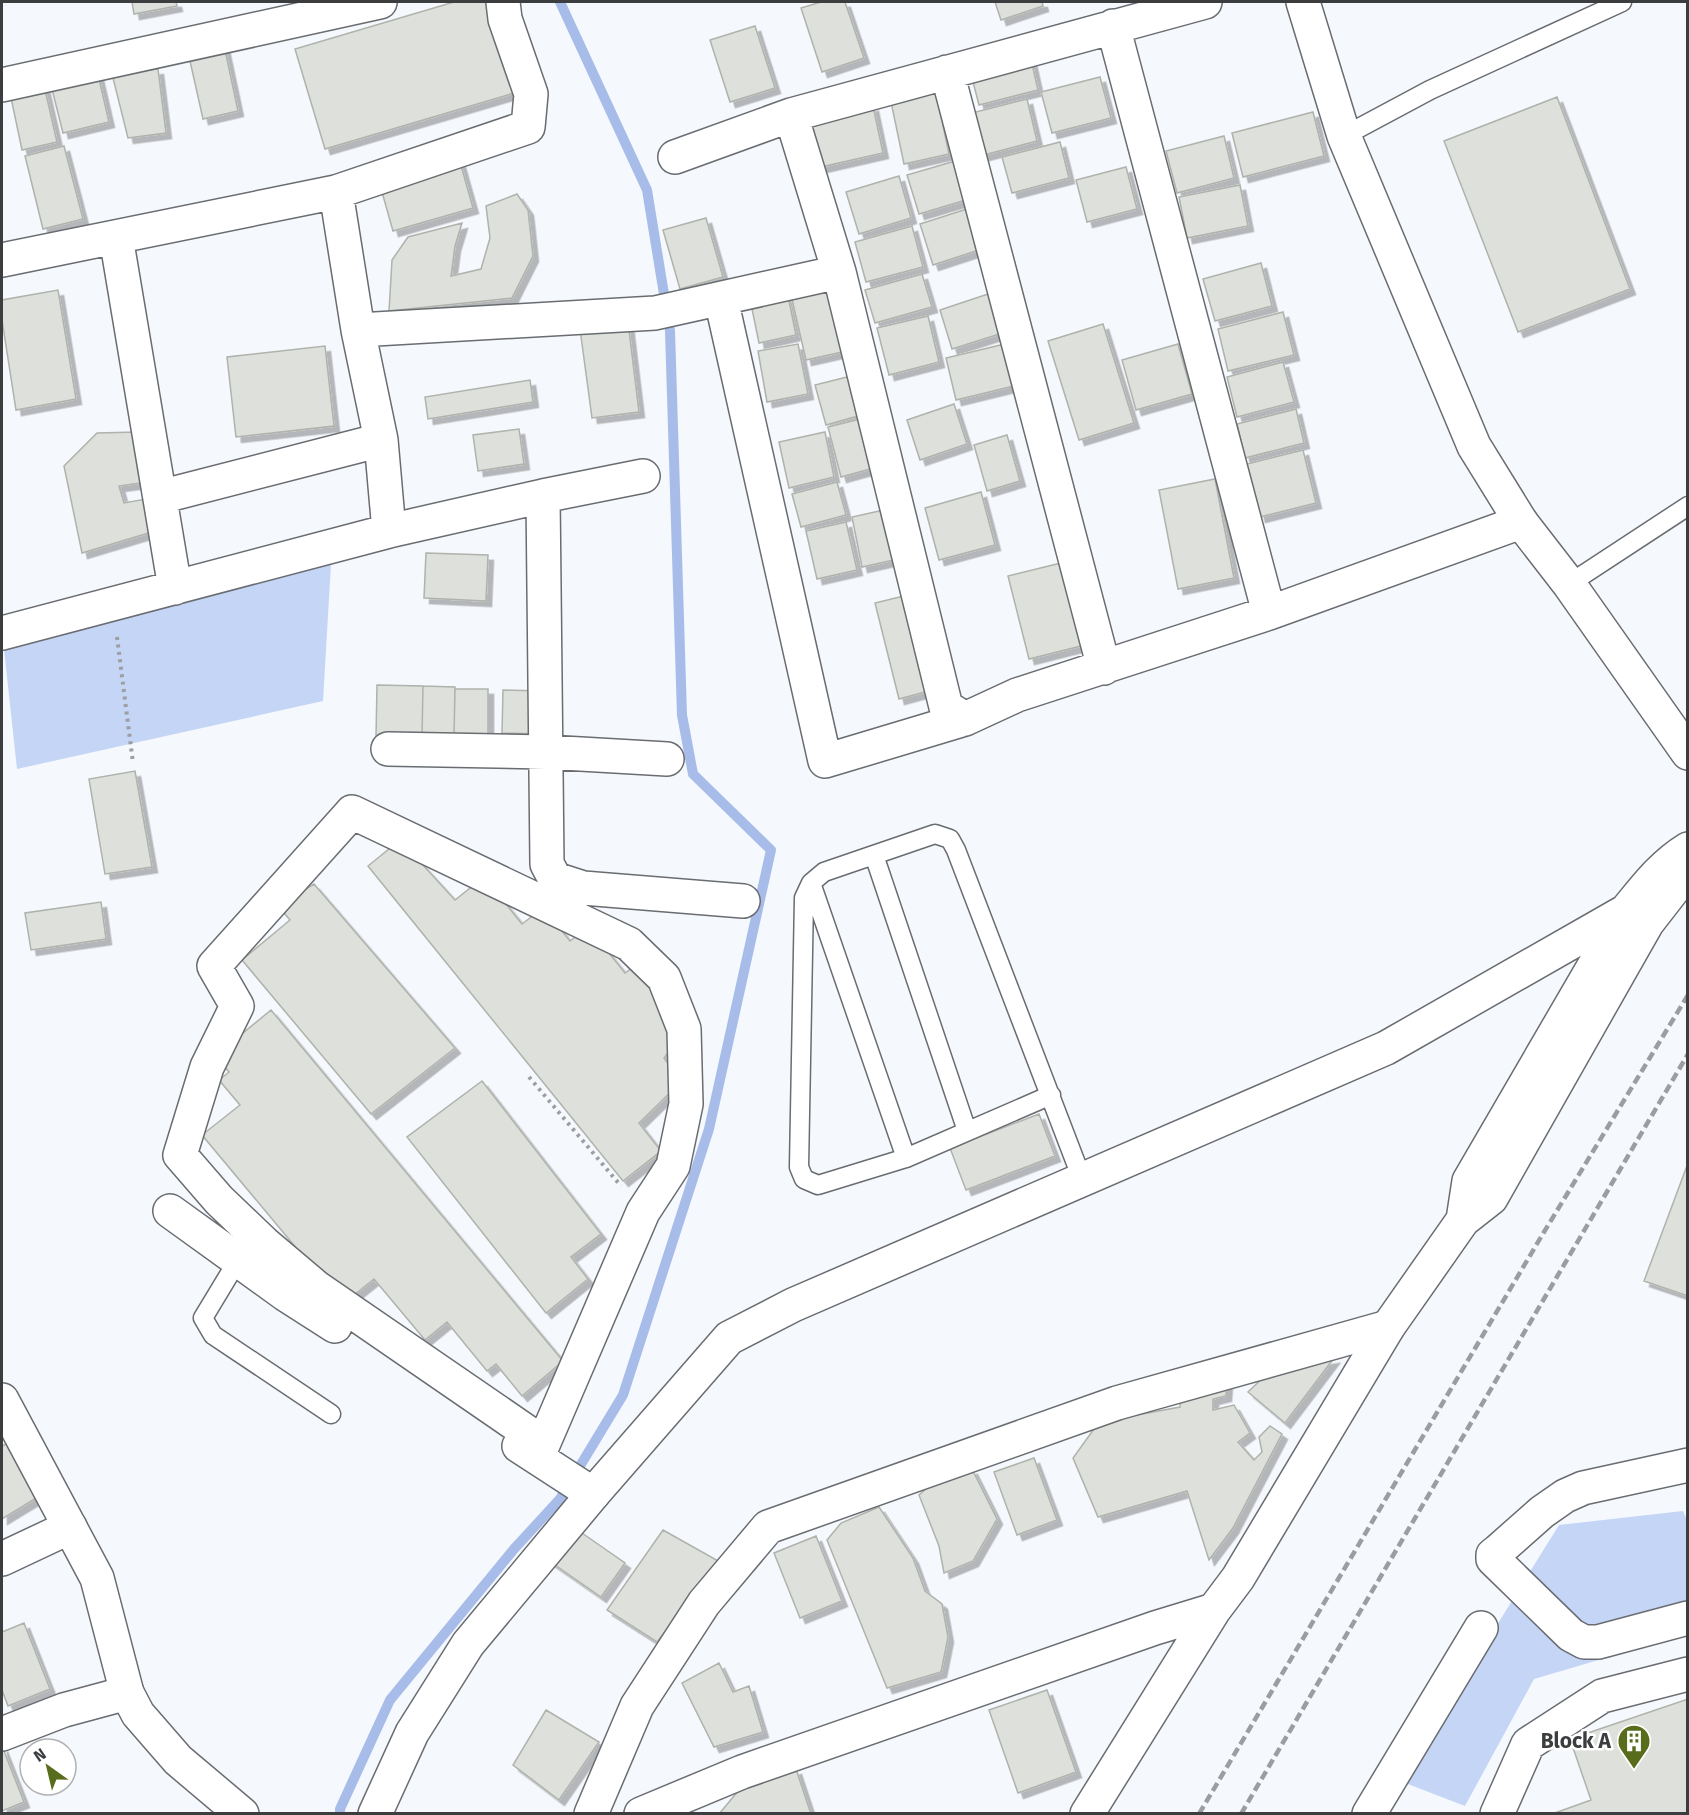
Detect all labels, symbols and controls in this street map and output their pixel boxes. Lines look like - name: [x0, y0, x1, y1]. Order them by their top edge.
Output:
- building icon: Block A: [1616, 1723, 1652, 1770]
- place label: Block A: [1541, 1728, 1612, 1754]
- north arrow: [18, 1737, 78, 1797]
- text: N: [30, 1744, 50, 1766]

